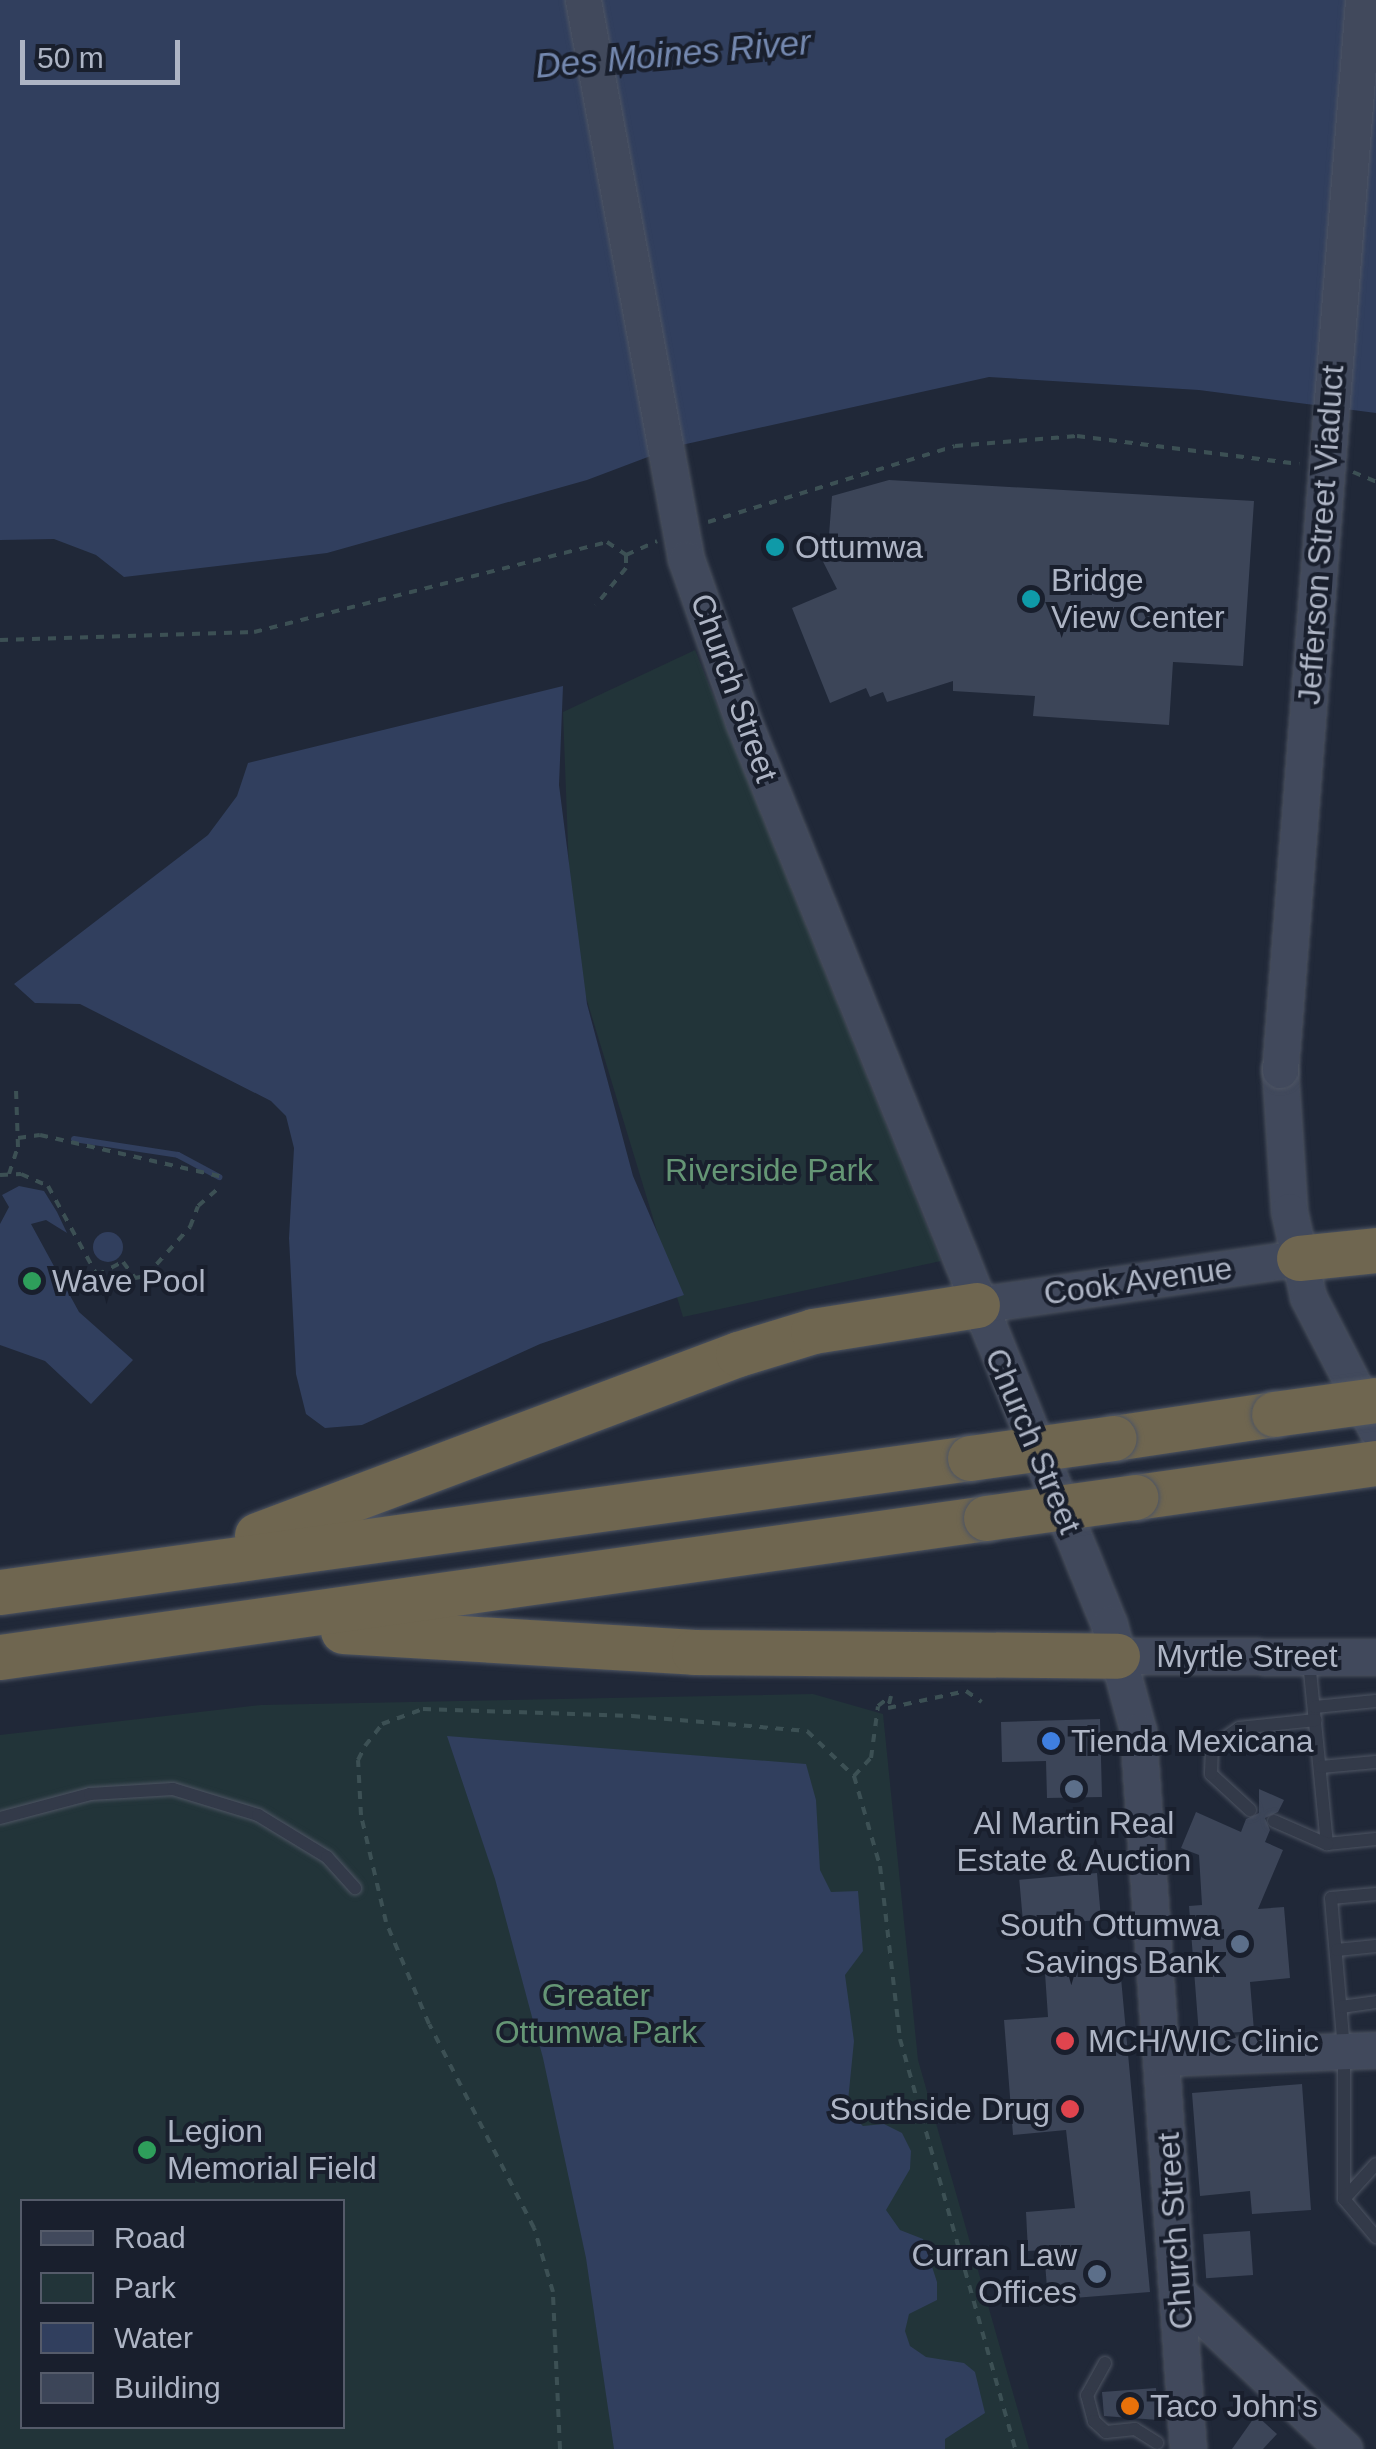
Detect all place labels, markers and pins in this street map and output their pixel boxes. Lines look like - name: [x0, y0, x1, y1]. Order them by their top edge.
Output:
- place label: Ottumwa: [795, 528, 923, 566]
- marker: Ottumwa: [764, 536, 786, 558]
- place label: Bridge View Center: [1051, 562, 1225, 637]
- marker: Bridge View Center: [1020, 588, 1042, 610]
- place label: Wave Pool: [52, 1262, 206, 1300]
- marker: Wave Pool: [21, 1270, 43, 1292]
- place label: Tienda Mexicana: [1071, 1722, 1314, 1760]
- marker: Tienda Mexicana: [1040, 1730, 1062, 1752]
- marker: Al Martin Real Estate & Auction: [1063, 1778, 1085, 1800]
- place label: Al Martin Real Estate & Auction: [956, 1805, 1192, 1880]
- place label: South Ottumwa Savings Bank: [999, 1907, 1220, 1982]
- marker: South Ottumwa Savings Bank: [1229, 1933, 1251, 1955]
- place label: MCH/WIC Clinic: [1088, 2022, 1319, 2060]
- marker: MCH/WIC Clinic: [1052, 2028, 1078, 2054]
- place label: Southside Drug: [829, 2090, 1050, 2128]
- marker: Southside Drug: [1059, 2098, 1081, 2120]
- place label: Legion Memorial Field: [167, 2113, 377, 2188]
- marker: Legion Memorial Field: [136, 2139, 158, 2161]
- place label: Curran Law Offices: [912, 2237, 1077, 2312]
- marker: Curran Law Offices: [1086, 2263, 1108, 2285]
- place label: Taco John's: [1150, 2387, 1318, 2425]
- marker: Taco John's: [1119, 2395, 1141, 2417]

